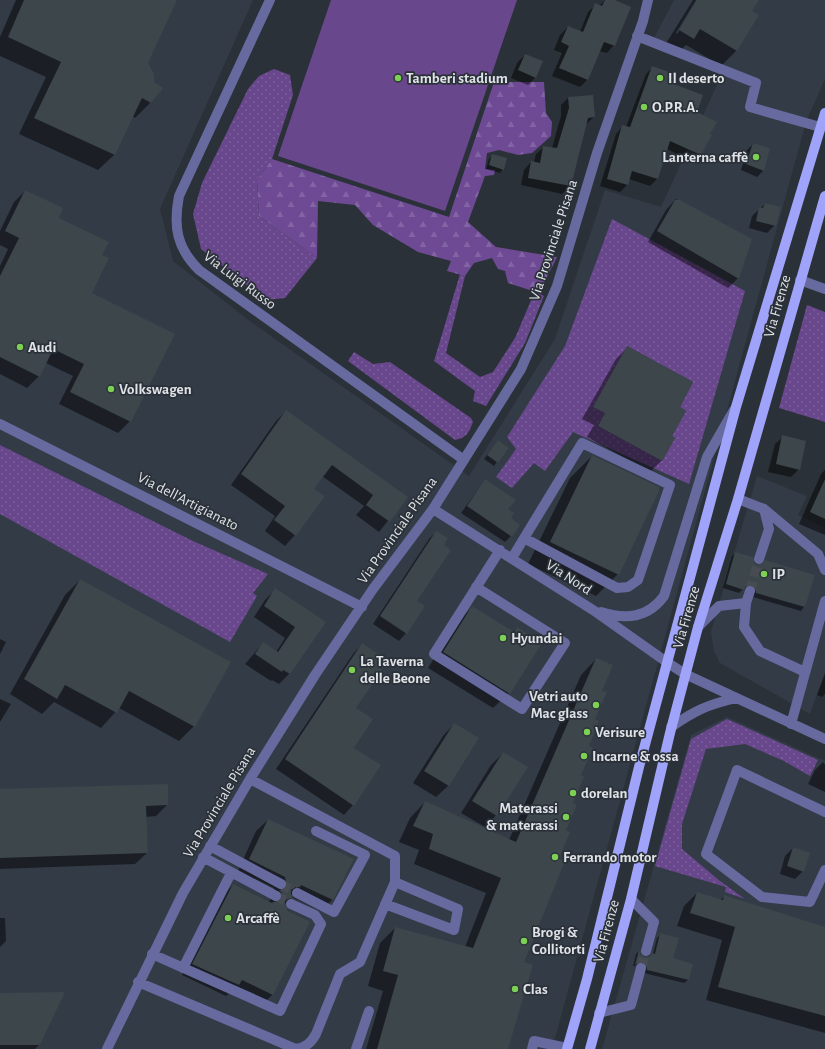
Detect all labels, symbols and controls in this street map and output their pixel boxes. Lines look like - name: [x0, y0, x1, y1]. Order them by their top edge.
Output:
- place label: Tamberi stadium: [406, 71, 508, 86]
- place label: Il deserto: [668, 71, 724, 86]
- marker: Tamberi stadium: [393, 73, 403, 83]
- marker: Il deserto: [655, 73, 665, 83]
- place label: O.P.R.A.: [652, 100, 699, 115]
- marker: O.P.R.A.: [639, 102, 649, 112]
- place label: Lanterna caffè: [662, 150, 748, 165]
- marker: Lanterna caffè: [751, 152, 761, 162]
- street label: Via Provinciale Pisana: [527, 178, 580, 303]
- street label: Via Luigi Russo: [201, 248, 279, 312]
- street label: Via Firenze: [761, 273, 794, 339]
- place label: Audi: [28, 340, 56, 355]
- marker: Audi: [15, 342, 25, 352]
- place label: Volkswagen: [119, 382, 192, 397]
- marker: Volkswagen: [106, 384, 116, 394]
- street label: Via dell'Artigianato: [135, 469, 241, 533]
- street label: Via Provinciale Pisana: [355, 474, 440, 586]
- street label: Via Nord: [543, 557, 594, 598]
- place label: IP: [772, 567, 785, 582]
- marker: IP: [759, 569, 769, 579]
- street label: Via Firenze: [670, 584, 703, 650]
- place label: Hyundai: [511, 631, 562, 646]
- marker: Hyundai: [498, 633, 508, 643]
- place label: La Taverna delle Beone: [360, 654, 430, 686]
- marker: La Taverna delle Beone: [347, 665, 357, 675]
- place label: Vetri auto Mac glass: [529, 689, 588, 721]
- marker: Vetri auto Mac glass: [591, 700, 601, 710]
- place label: Verisure: [595, 725, 645, 740]
- marker: Verisure: [582, 727, 592, 737]
- street label: Via Provinciale Pisana: [180, 744, 259, 860]
- place label: Incarne & ossa: [592, 749, 679, 764]
- marker: Incarne & ossa: [579, 751, 589, 761]
- place label: dorelan: [581, 786, 628, 801]
- marker: dorelan: [568, 788, 578, 798]
- place label: Materassi & materassi: [486, 801, 558, 833]
- marker: Materassi & materassi: [561, 812, 571, 822]
- place label: Ferrando motor: [563, 850, 657, 865]
- marker: Ferrando motor: [550, 852, 560, 862]
- street label: Via Firenze: [591, 898, 622, 964]
- place label: Arcaffè: [236, 911, 280, 926]
- marker: Arcaffè: [223, 913, 233, 923]
- place label: Brogi & Collitorti: [532, 925, 585, 957]
- marker: Brogi & Collitorti: [519, 936, 529, 946]
- place label: Clas: [523, 982, 548, 997]
- marker: Clas: [510, 984, 520, 994]

